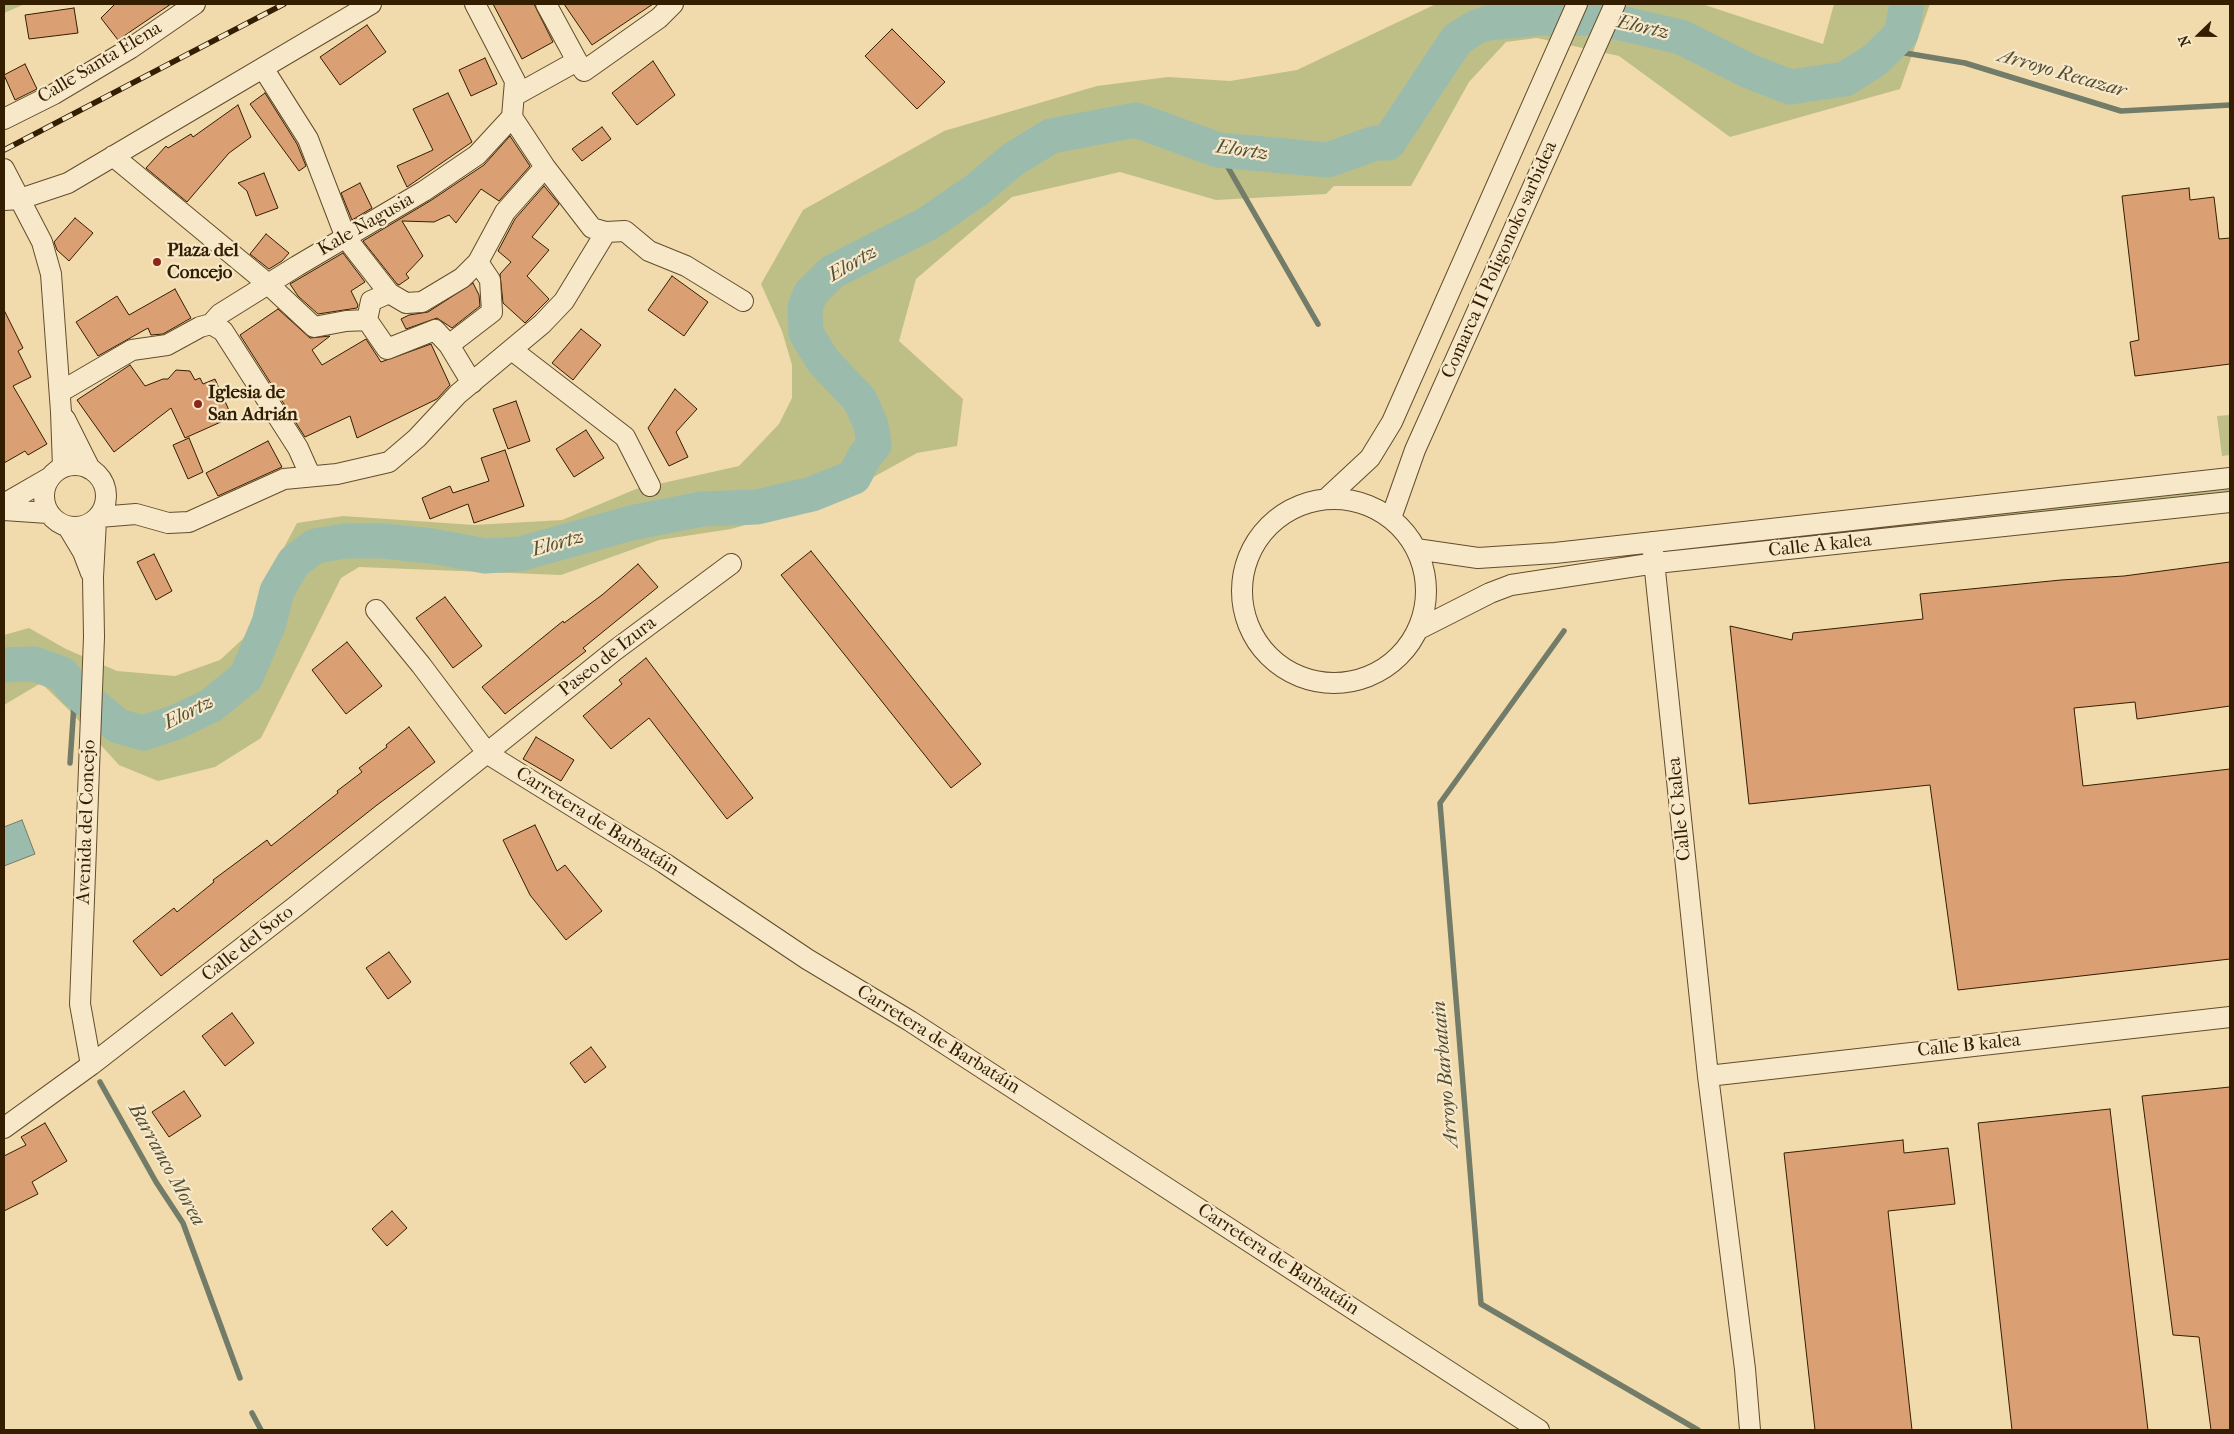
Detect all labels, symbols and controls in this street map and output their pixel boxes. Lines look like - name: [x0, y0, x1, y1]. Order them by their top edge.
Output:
- water label: Elortz: [1615, 10, 1671, 46]
- north arrow: [2174, 10, 2224, 60]
- street label: Calle Santa Elena: [34, 17, 166, 109]
- text: N: [2175, 33, 2194, 49]
- water label: Arroyo Recazar: [1995, 44, 2129, 104]
- water label: Elortz: [1214, 135, 1270, 167]
- street label: Comarca II Poligonoko sarbidea: [1437, 138, 1563, 382]
- street label: Kale Nagusia: [314, 188, 418, 262]
- place label: Plaza del Concejo: [167, 240, 239, 284]
- water label: Elortz: [824, 240, 882, 288]
- marker: Plaza del Concejo: [151, 256, 163, 268]
- place label: Iglesia de San Adrián: [208, 382, 298, 426]
- marker: Iglesia de San Adrián: [192, 398, 204, 410]
- water label: Elortz: [529, 525, 587, 563]
- street label: Calle A kalea: [1767, 529, 1873, 563]
- street label: Paseo de Izura: [555, 612, 661, 702]
- water label: Elortz: [160, 690, 218, 736]
- street label: Avenida del Concejo: [73, 739, 101, 905]
- street label: Calle C kalea: [1663, 756, 1697, 862]
- street label: Carretera de Barbatáin: [511, 762, 683, 882]
- street label: Calle del Soto: [198, 901, 298, 987]
- street label: Carretera de Barbatáin: [852, 980, 1024, 1100]
- water label: Arroyo Barbatain: [1428, 1000, 1464, 1148]
- street label: Calle B kalea: [1916, 1029, 2022, 1063]
- water label: Barranco Morea: [122, 1099, 210, 1231]
- street label: Carretera de Barbatáin: [1193, 1199, 1363, 1321]

